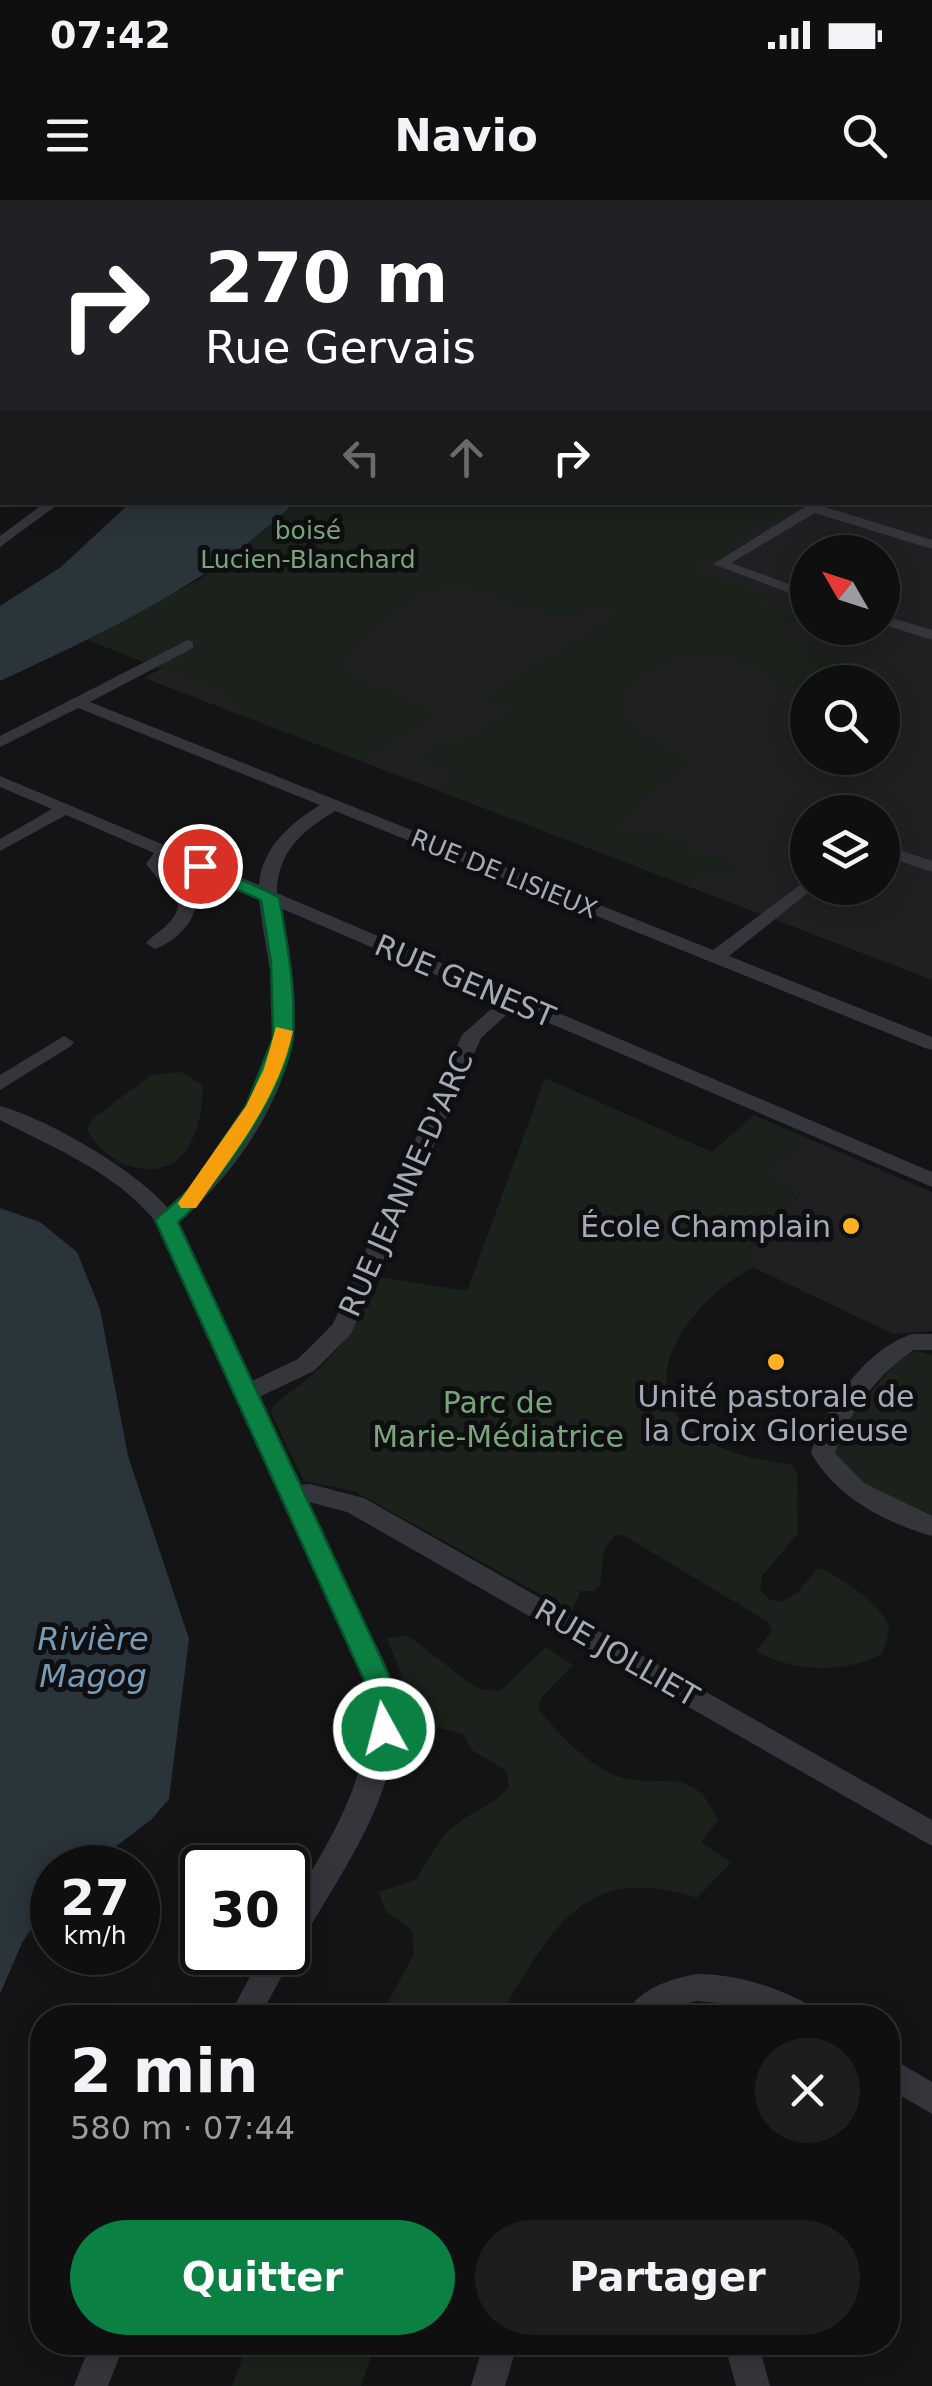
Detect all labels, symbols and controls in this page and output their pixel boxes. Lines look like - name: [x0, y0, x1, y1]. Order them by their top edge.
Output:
- text: 07:42: [50, 13, 171, 57]
- icon: menu: [40, 108, 95, 163]
- icon: search: [837, 108, 892, 163]
- text: Navio: [394, 109, 538, 162]
- text: 270 m: [205, 237, 448, 319]
- icon: right: [40, 240, 170, 370]
- text: Rue Gervais: [205, 321, 476, 374]
- icon: left: [334, 430, 389, 485]
- icon: ahead: [439, 430, 494, 485]
- icon: right: [544, 430, 599, 485]
- park label: boisé Lucien-Blanchard: [200, 516, 416, 574]
- north arrow: [790, 535, 900, 645]
- map controls: [790, 535, 900, 905]
- button: search: [790, 665, 900, 775]
- button: layers: [790, 795, 900, 905]
- street label: RUE DE LISIEUX: [407, 823, 601, 925]
- pin: [158, 824, 243, 909]
- icon: arrive: [173, 839, 228, 894]
- street label: RUE GENEST: [370, 927, 561, 1035]
- street label: RUE JEANNE-D'ARC: [332, 1046, 480, 1322]
- place label: École Champlain: [580, 1209, 831, 1244]
- marker: École Champlain: [840, 1215, 862, 1237]
- marker: Unité pastorale de la Croix Glorieuse: [765, 1351, 787, 1373]
- place label: Unité pastorale de la Croix Glorieuse: [638, 1379, 914, 1448]
- park label: Parc de Marie-Médiatrice: [372, 1385, 624, 1454]
- street label: RUE JOLLIET: [529, 1592, 706, 1714]
- water label: Rivière Magog: [37, 1620, 149, 1695]
- position arrow: [332, 1677, 436, 1781]
- speed limit sign: 30: [180, 1845, 310, 1975]
- text: 27: [60, 1869, 130, 1927]
- text: km/h: [63, 1921, 127, 1950]
- text: 2 min: [70, 2036, 258, 2106]
- button: close: [755, 2038, 860, 2143]
- text: 580 m · 07:44: [70, 2109, 295, 2147]
- button: Quitter: [70, 2220, 455, 2335]
- button: Partager: [475, 2220, 860, 2335]

